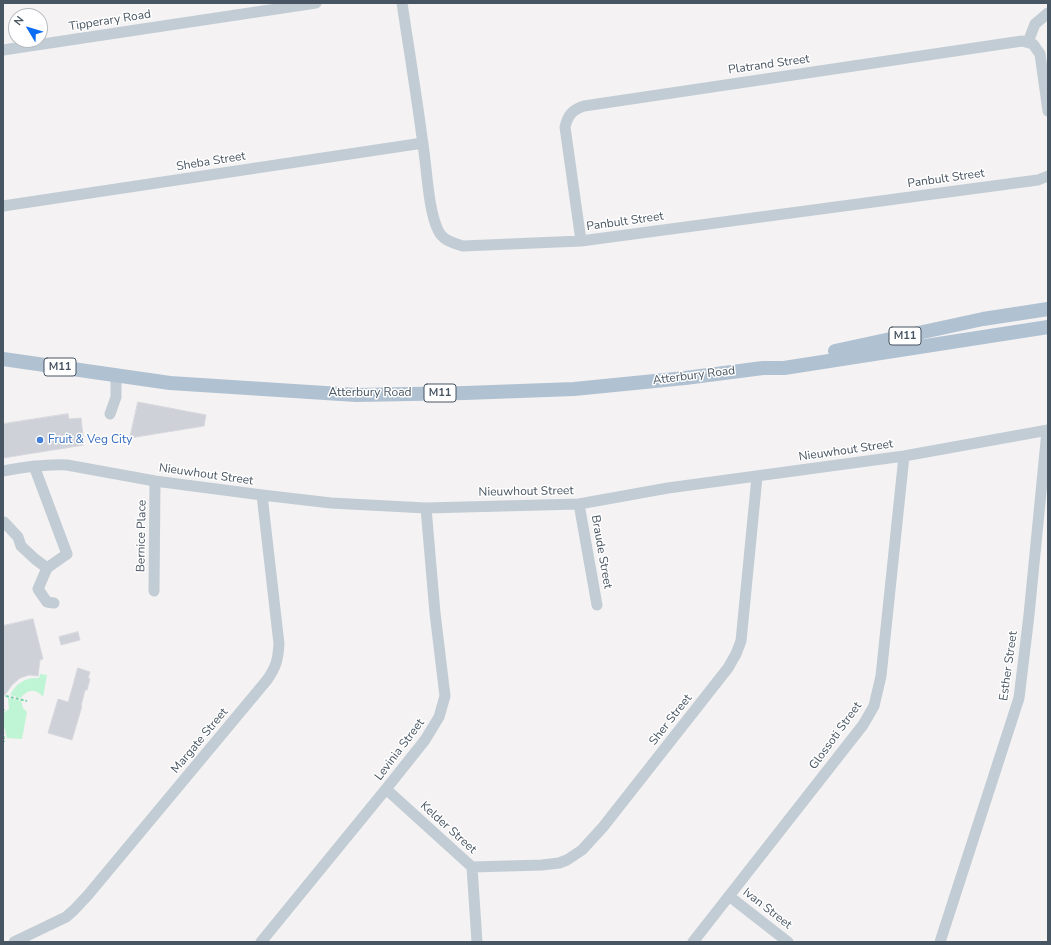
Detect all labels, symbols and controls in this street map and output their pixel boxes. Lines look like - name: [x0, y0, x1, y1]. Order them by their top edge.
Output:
- street label: Tipperary Road: [68, 7, 152, 35]
- north arrow: [8, 8, 48, 48]
- text: N: [10, 13, 27, 29]
- street label: Platrand Street: [727, 52, 811, 78]
- street label: Sheba Street: [175, 149, 247, 175]
- street label: Panbult Street: [907, 166, 985, 192]
- street label: Panbult Street: [586, 209, 664, 235]
- road number: M11: [889, 327, 921, 345]
- road number: M11: [44, 358, 76, 376]
- street label: Atterbury Road: [652, 364, 736, 388]
- road number: M11: [424, 384, 456, 402]
- street label: Atterbury Road: [328, 386, 412, 400]
- place label: Fruit & Veg City: [48, 433, 132, 447]
- marker: Fruit & Veg City: [35, 435, 45, 445]
- street label: Nieuwhout Street: [798, 437, 894, 465]
- street label: Nieuwhout Street: [158, 461, 254, 489]
- street label: Nieuwhout Street: [478, 484, 574, 500]
- street label: Bernice Place: [134, 500, 150, 572]
- street label: Braude Street: [587, 514, 615, 590]
- street label: Esther Street: [997, 630, 1021, 702]
- street label: Sher Street: [647, 692, 695, 748]
- street label: Glossoti Street: [807, 699, 865, 773]
- street label: Margate Street: [169, 706, 231, 776]
- street label: Levinia Street: [372, 716, 428, 784]
- street label: Kelder Street: [417, 799, 479, 857]
- street label: Ivan Street: [740, 885, 794, 933]

